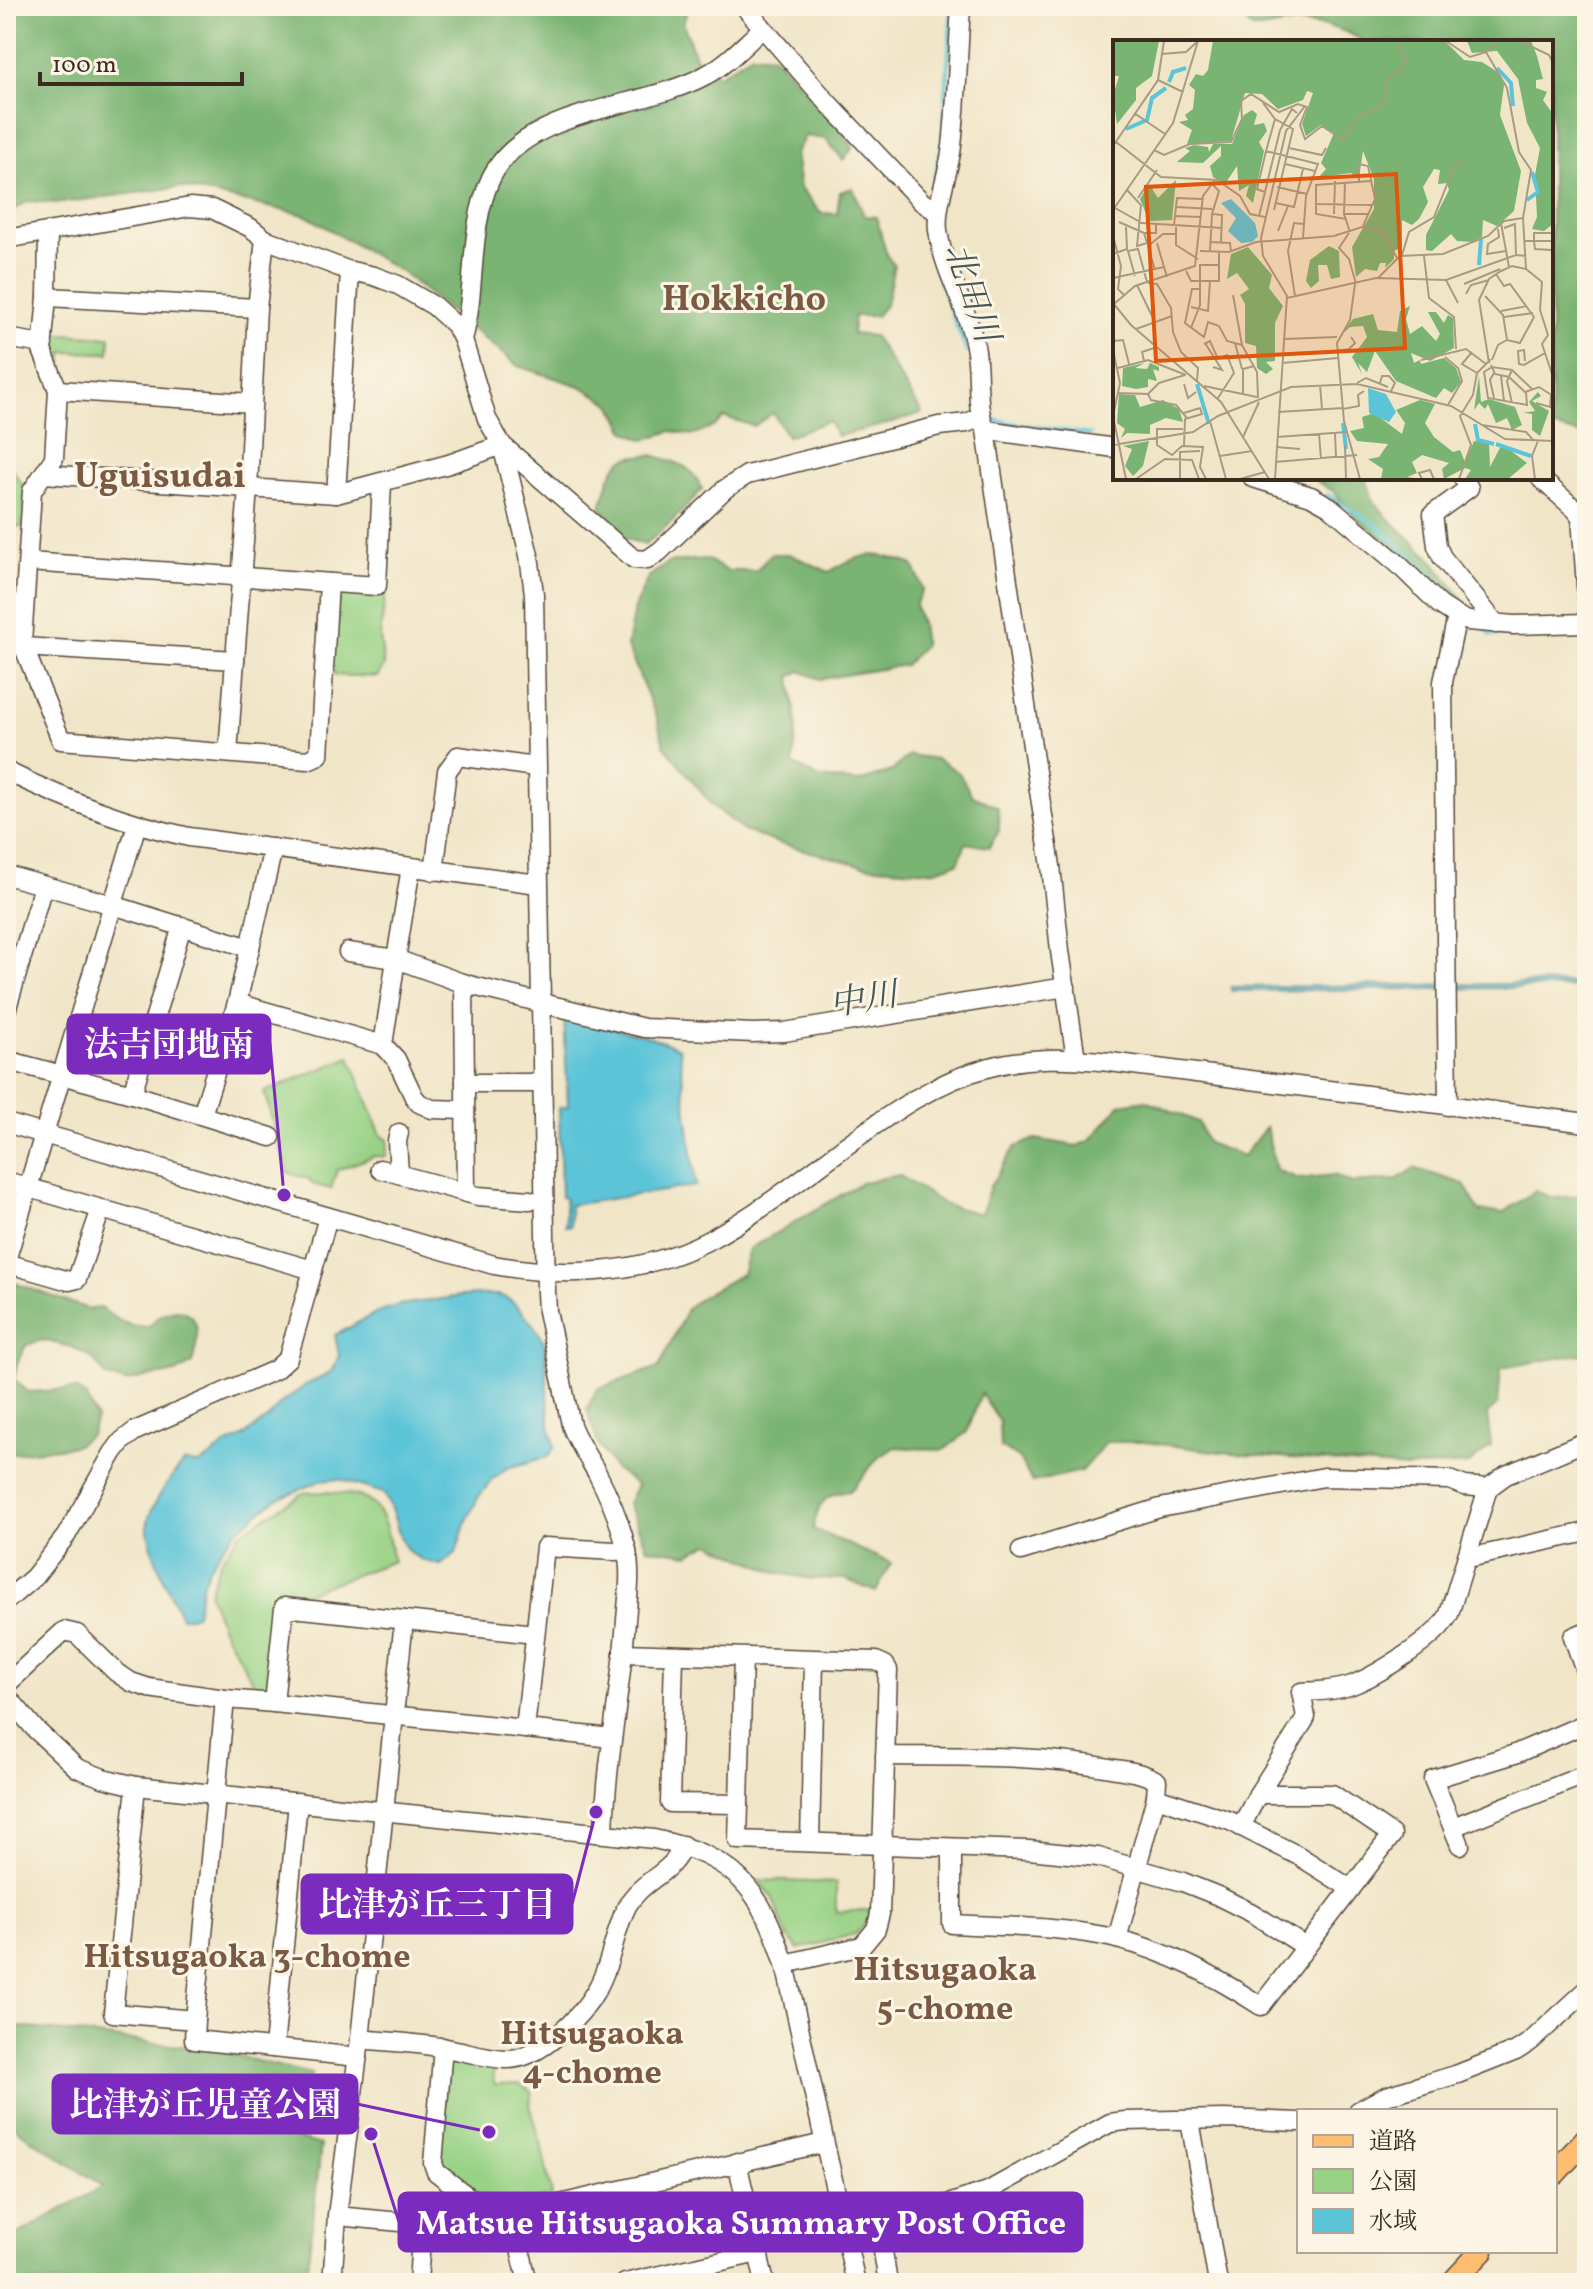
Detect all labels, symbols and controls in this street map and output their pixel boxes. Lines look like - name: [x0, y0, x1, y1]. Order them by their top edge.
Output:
- scale bar: [40, 36, 242, 86]
- inset map: [1113, 40, 1553, 480]
- text: 100 m: [52, 49, 117, 83]
- water label: 北田川: [931, 237, 1010, 353]
- district label: Hokkicho: [662, 276, 826, 326]
- district label: Uguisudai: [74, 453, 246, 503]
- water label: 中川: [826, 972, 905, 1030]
- callout: 法吉団地南: [68, 1015, 270, 1073]
- text: 法吉団地南: [84, 1024, 254, 1071]
- callout: 比津が丘三丁目: [302, 1875, 572, 1933]
- text: 比津が丘三丁目: [318, 1884, 556, 1931]
- district label: Hitsugaoka 3-chome: [83, 1935, 411, 1982]
- district label: Hitsugaoka 5-chome: [853, 1948, 1037, 2034]
- district label: Hitsugaoka 4-chome: [500, 2012, 684, 2098]
- callout: 比津が丘児童公園: [53, 2075, 357, 2133]
- text: 比津が丘児童公園: [69, 2084, 341, 2131]
- legend: [1297, 2109, 1557, 2253]
- text: 道路: [1369, 2126, 1417, 2160]
- text: 公園: [1369, 2166, 1417, 2200]
- callout: Matsue Hitsugaoka Summary Post Office: [399, 2193, 1082, 2251]
- text: Matsue Hitsugaoka Summary Post Office: [416, 2202, 1066, 2249]
- text: 水域: [1369, 2206, 1417, 2240]

